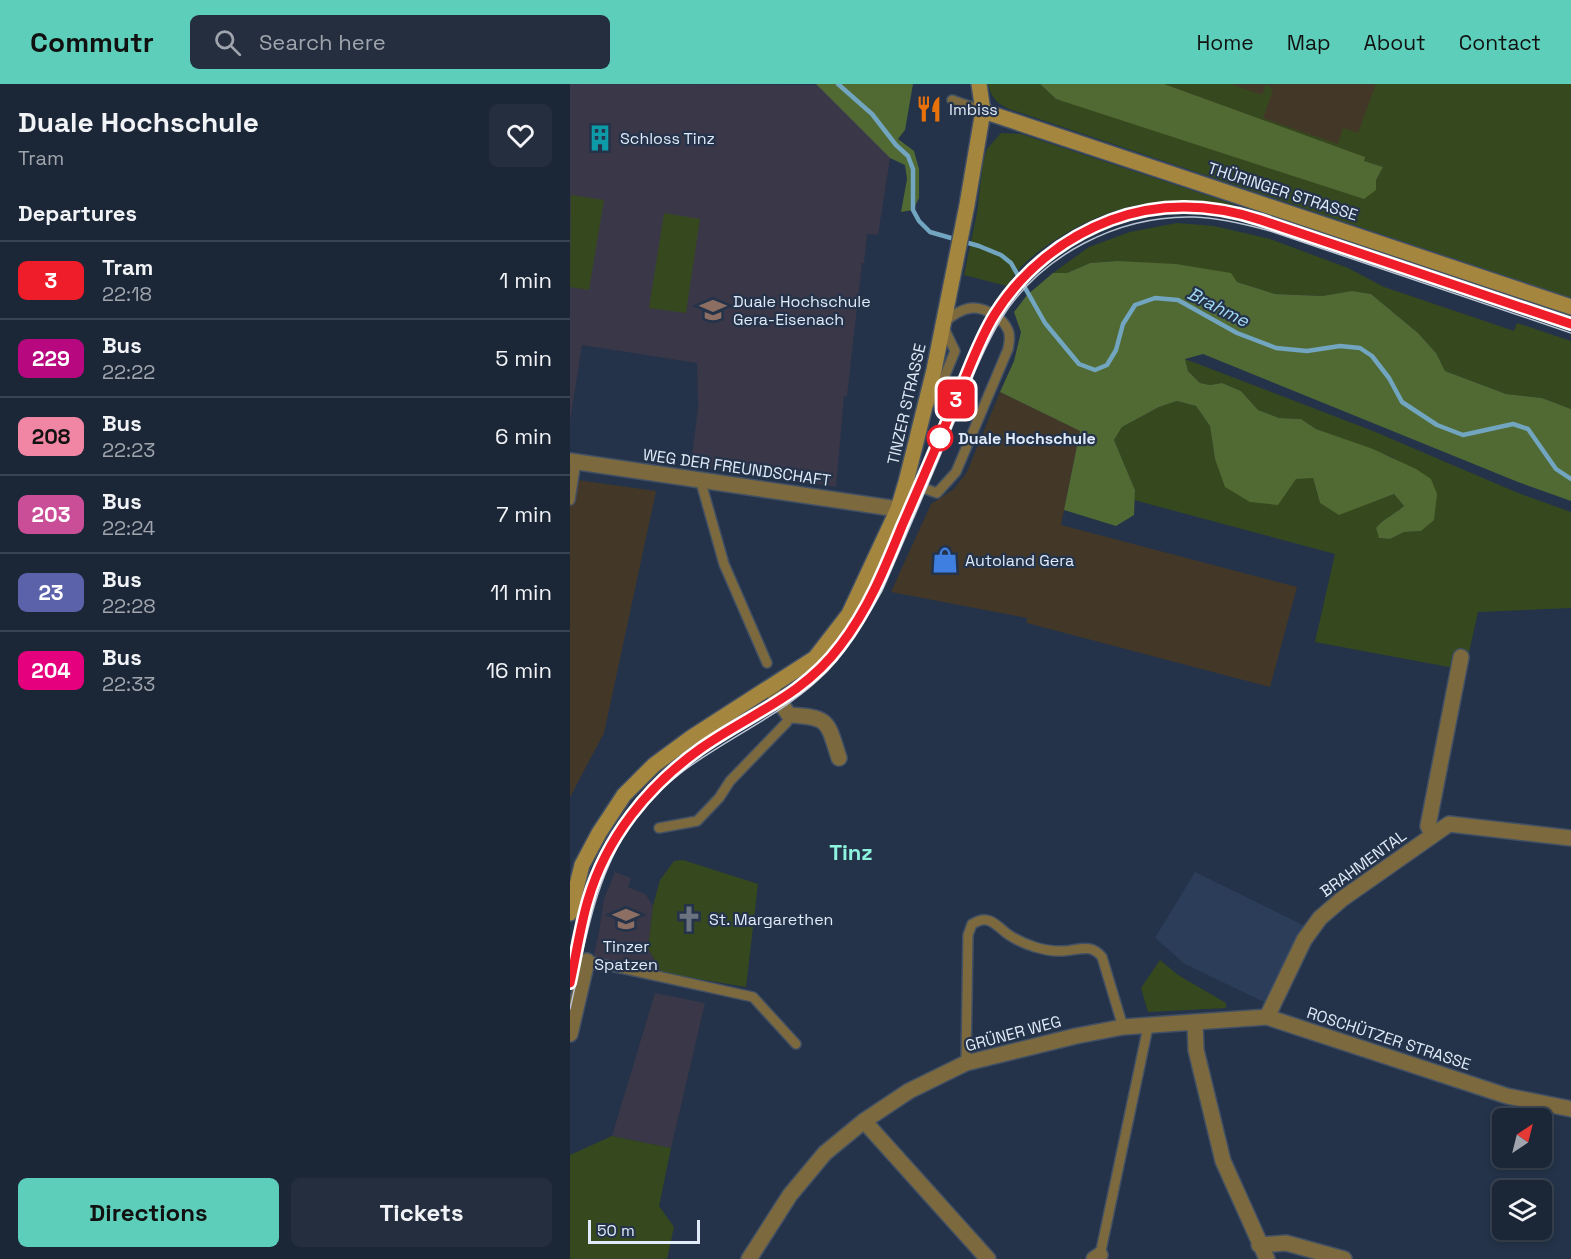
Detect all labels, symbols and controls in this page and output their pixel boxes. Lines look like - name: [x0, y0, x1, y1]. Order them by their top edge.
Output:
- search box: [190, 15, 610, 69]
- text: Commutr: [30, 24, 154, 60]
- icon: search: [211, 26, 244, 59]
- text: Search here: [259, 28, 386, 56]
- text: Home: [1196, 29, 1254, 56]
- text: Map: [1287, 29, 1331, 56]
- text: About: [1364, 29, 1426, 56]
- text: Contact: [1459, 29, 1541, 56]
- restaurant icon: Imbiss: [914, 94, 944, 124]
- place label: Imbiss: [949, 99, 998, 120]
- text: Duale Hochschule: [18, 104, 259, 140]
- button: heart: [489, 104, 552, 167]
- building icon: Schloss Tinz: [585, 123, 615, 153]
- place label: Schloss Tinz: [620, 128, 715, 149]
- text: Tram: [18, 145, 64, 171]
- street label: THÜRINGER STRASSE: [1205, 157, 1360, 226]
- text: Departures: [18, 199, 137, 227]
- text: Tram: [102, 253, 153, 281]
- text: 1 min: [499, 266, 552, 294]
- text: 3: [45, 267, 57, 294]
- text: 22:18: [102, 281, 152, 307]
- water label: Brahme: [1184, 281, 1254, 332]
- place label: Duale Hochschule Gera-Eisenach: [733, 291, 871, 330]
- school or university icon: Duale Hochschule Gera-Eisenach: [698, 295, 728, 325]
- text: Bus: [102, 331, 142, 359]
- street label: TINZER STRASSE: [882, 341, 931, 467]
- text: 5 min: [495, 344, 552, 372]
- text: 229: [32, 345, 70, 372]
- text: 22:22: [102, 359, 155, 385]
- line badge: 3: [936, 380, 976, 418]
- text: 3: [950, 386, 962, 413]
- text: Bus: [102, 409, 142, 437]
- text: 6 min: [495, 422, 552, 450]
- text: 208: [32, 423, 70, 450]
- marker: Duale Hochschule: [927, 425, 953, 451]
- place label: Duale Hochschule: [958, 428, 1096, 449]
- text: 22:23: [102, 437, 155, 463]
- street label: WEG DER FREUNDSCHAFT: [641, 444, 832, 491]
- text: Bus: [102, 487, 142, 515]
- text: 7 min: [496, 500, 552, 528]
- text: 203: [32, 501, 70, 528]
- text: 22:24: [102, 515, 155, 541]
- shop icon: Autoland Gera: [930, 545, 960, 575]
- place label: Autoland Gera: [965, 550, 1074, 571]
- text: Bus: [102, 565, 142, 593]
- text: 11 min: [490, 578, 552, 606]
- text: 23: [38, 579, 64, 606]
- text: 22:28: [102, 593, 156, 619]
- text: Bus: [102, 643, 142, 671]
- text: 16 min: [486, 656, 552, 684]
- text: 204: [31, 657, 71, 684]
- text: 22:33: [102, 671, 155, 697]
- street label: BRAHMENTAL: [1316, 825, 1411, 902]
- district label: Tinz: [829, 838, 873, 866]
- school or university icon: Tinzer Spatzen: [611, 904, 641, 934]
- church icon: St. Margarethen: [674, 904, 704, 934]
- place label: St. Margarethen: [709, 909, 833, 930]
- place label: Tinzer Spatzen: [594, 936, 658, 975]
- street label: ROSCHÜTZER STRASSE: [1304, 1002, 1474, 1075]
- street label: GRÜNER WEG: [963, 1011, 1063, 1056]
- north arrow: [1492, 1108, 1552, 1168]
- map controls: [1492, 1108, 1552, 1240]
- button: Directions: [18, 1178, 279, 1247]
- button: Tickets: [291, 1178, 552, 1247]
- button: layers: [1492, 1180, 1552, 1240]
- scale bar: [588, 1217, 700, 1244]
- text: 50 m: [597, 1220, 635, 1241]

